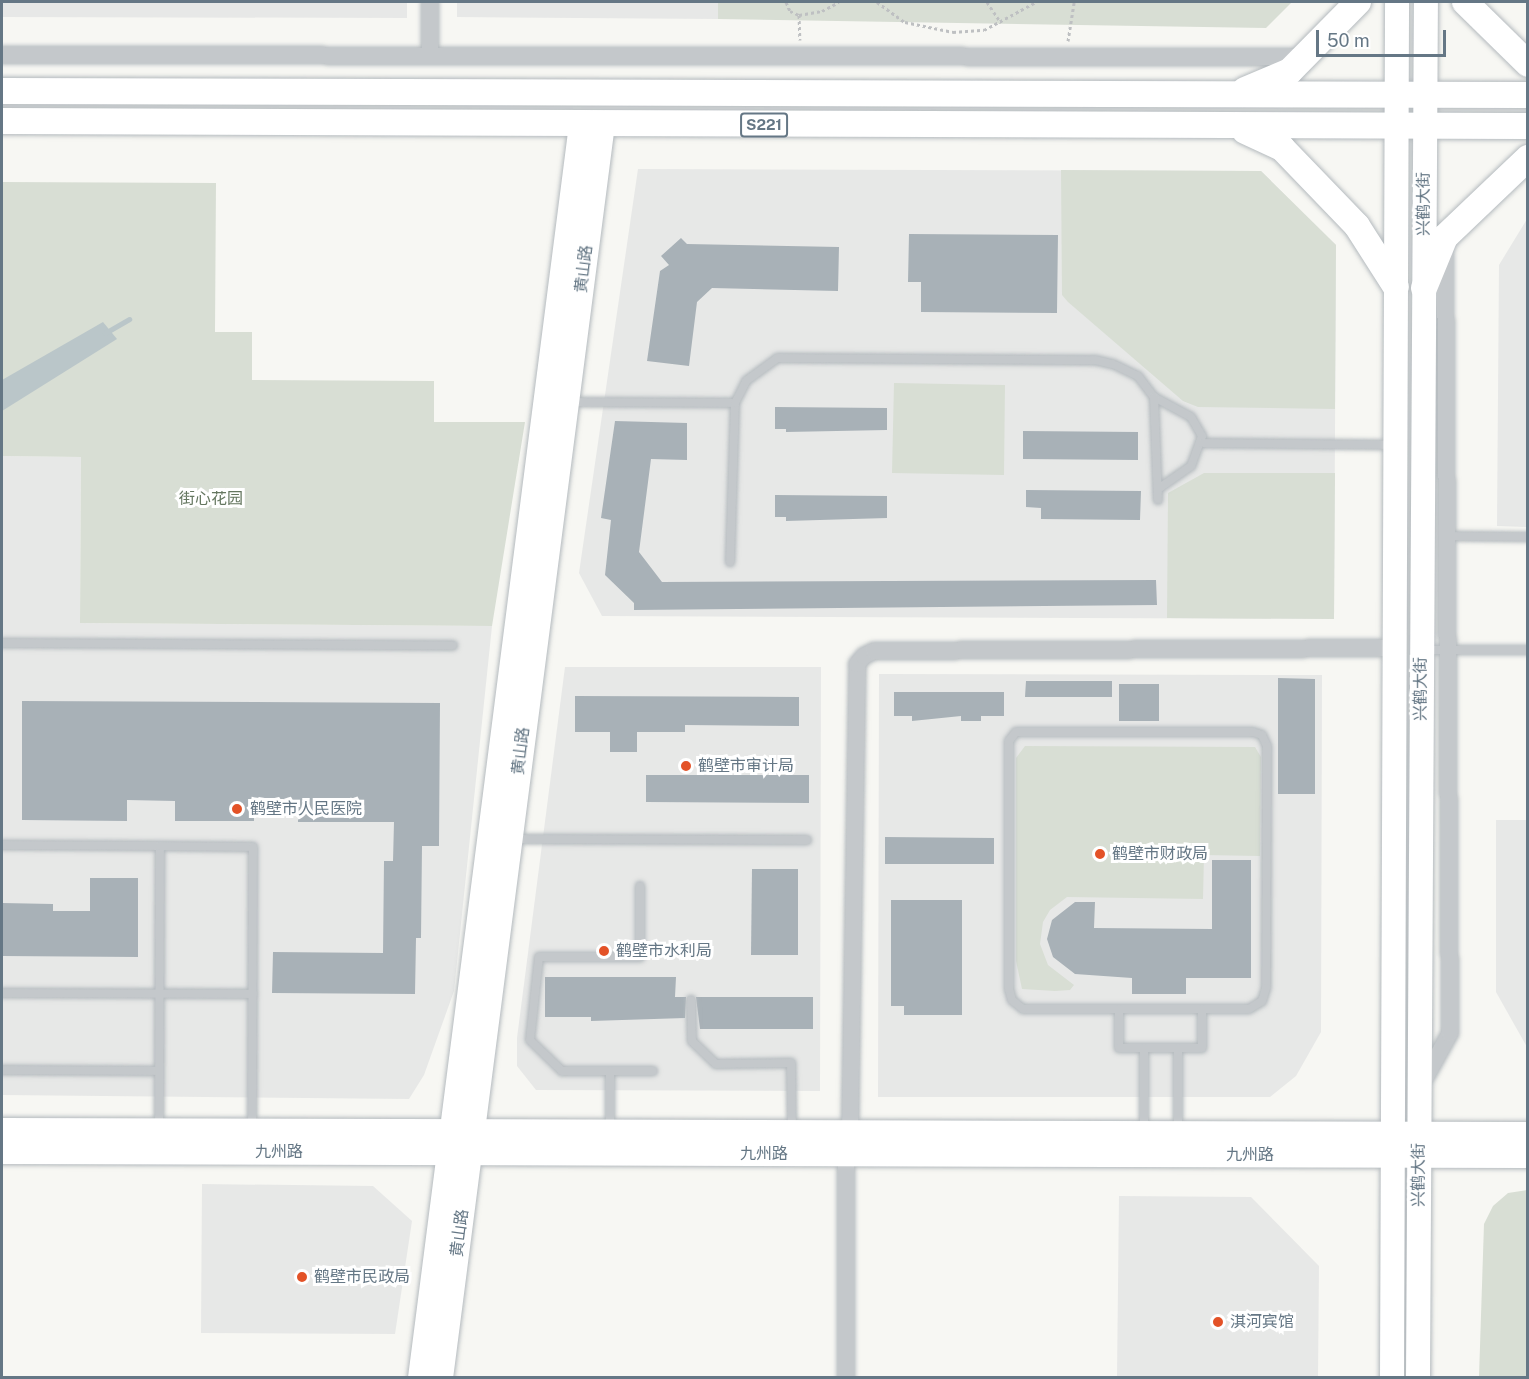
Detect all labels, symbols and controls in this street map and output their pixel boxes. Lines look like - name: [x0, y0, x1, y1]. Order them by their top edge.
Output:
- scale bar: [1319, 18, 1450, 56]
- text: 50 m: [1327, 30, 1370, 51]
- road number: S221: [740, 113, 788, 137]
- street label: 兴鹤大街: [1414, 172, 1434, 236]
- street label: 黄山路: [572, 244, 596, 294]
- park label: 街心花园: [179, 489, 243, 509]
- street label: 兴鹤大街: [1411, 657, 1431, 721]
- street label: 黄山路: [509, 726, 533, 776]
- place label: 鹤壁市审计局: [698, 756, 794, 776]
- marker: 鹤壁市审计局: [679, 759, 693, 773]
- place label: 鹤壁市人民医院: [250, 799, 362, 819]
- marker: 鹤壁市人民医院: [228, 800, 246, 818]
- place label: 鹤壁市财政局: [1112, 844, 1208, 864]
- marker: 鹤壁市财政局: [1093, 847, 1107, 861]
- place label: 鹤壁市水利局: [616, 941, 712, 961]
- marker: 鹤壁市水利局: [597, 944, 611, 958]
- street label: 九州路: [255, 1142, 303, 1162]
- street label: 兴鹤大街: [1409, 1143, 1429, 1207]
- street label: 九州路: [740, 1144, 788, 1164]
- street label: 九州路: [1226, 1145, 1274, 1165]
- street label: 黄山路: [448, 1208, 472, 1258]
- place label: 鹤壁市民政局: [314, 1267, 410, 1287]
- marker: 鹤壁市民政局: [295, 1270, 309, 1284]
- place label: 淇河宾馆: [1230, 1312, 1294, 1332]
- marker: 淇河宾馆: [1211, 1315, 1225, 1329]

